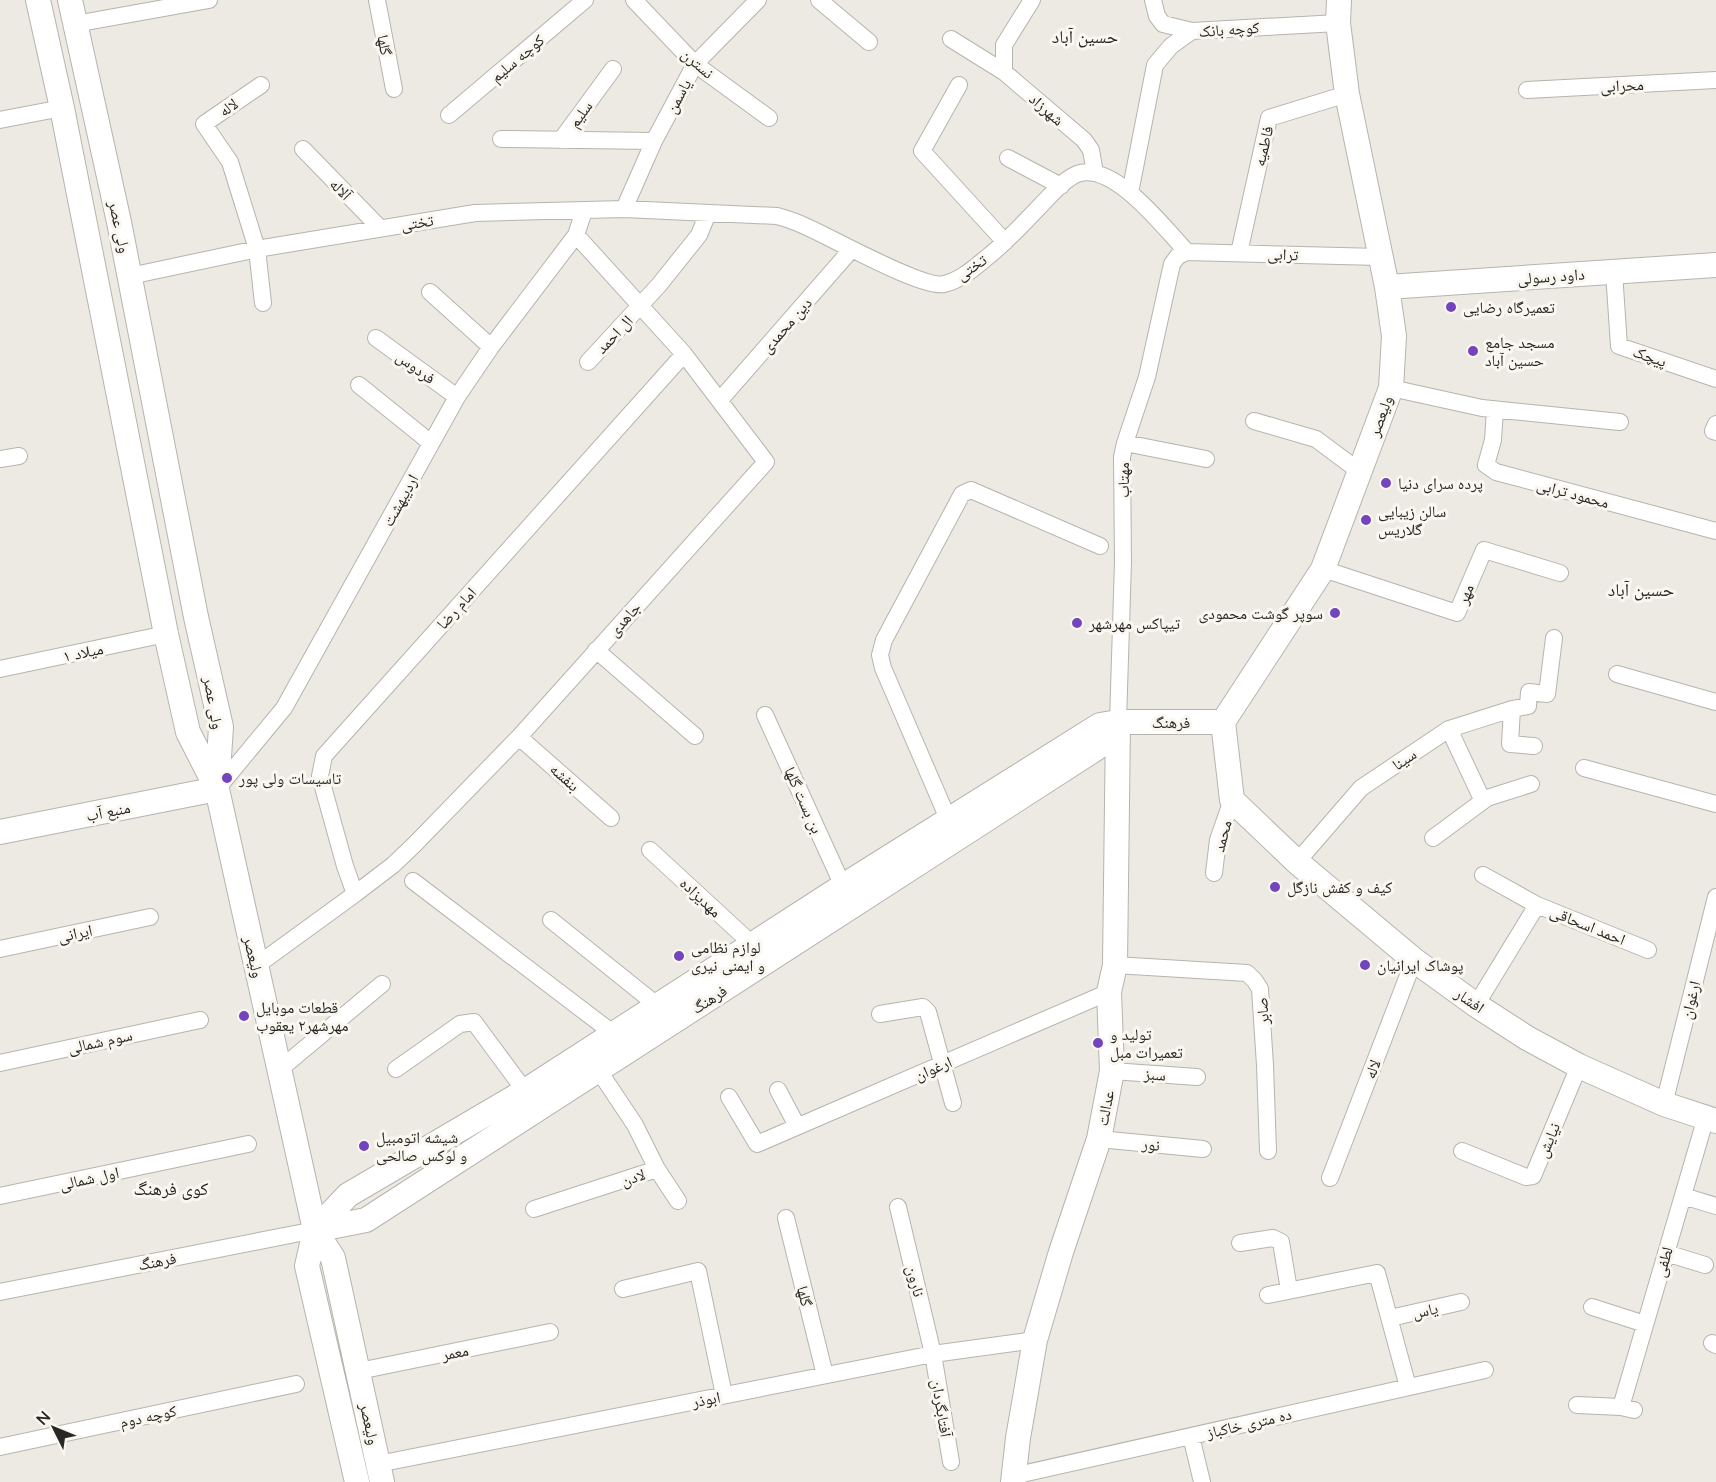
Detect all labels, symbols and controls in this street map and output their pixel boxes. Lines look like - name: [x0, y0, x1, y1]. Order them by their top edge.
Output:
- street label: کوچه بانک: [1198, 17, 1260, 41]
- district label: حسین آباد: [1052, 25, 1118, 48]
- street label: کوچه سلیم: [486, 29, 549, 87]
- street label: گلها: [373, 33, 397, 57]
- street label: نسترن: [677, 43, 718, 83]
- street label: محرابی: [1600, 74, 1644, 97]
- street label: یاسمن: [661, 75, 696, 117]
- street label: شهرزاد: [1025, 88, 1069, 130]
- street label: لاله: [215, 93, 241, 121]
- street label: سلیم: [563, 97, 597, 132]
- street label: فاطمیه: [1249, 124, 1277, 168]
- street label: آلاله: [326, 174, 357, 205]
- street label: ولی عصر: [104, 198, 135, 255]
- street label: تختی: [399, 210, 435, 235]
- street label: ترابی: [1267, 243, 1299, 266]
- street label: تختی: [952, 249, 991, 285]
- street label: داود رسولی: [1517, 264, 1585, 289]
- street label: دین محمدی: [756, 293, 817, 358]
- place label: تعمیرگاه رضایی: [1463, 297, 1555, 318]
- marker: تعمیرگاه رضایی: [1444, 300, 1458, 314]
- street label: ال احمد: [591, 310, 638, 358]
- place label: مسجد جامع حسین آباد: [1485, 332, 1554, 371]
- street label: پیچک: [1630, 341, 1670, 371]
- marker: مسجد جامع حسین آباد: [1466, 344, 1480, 358]
- street label: فردوس: [392, 346, 439, 389]
- street label: ولیعصر: [1363, 393, 1397, 440]
- street label: مهتاب: [1113, 462, 1133, 498]
- street label: اردیبهشت: [378, 470, 422, 530]
- place label: پرده سرای دنیا: [1398, 473, 1483, 494]
- street label: محمود ترابی: [1534, 474, 1611, 513]
- marker: پرده سرای دنیا: [1379, 476, 1393, 490]
- place label: سالن زیبایی گلاریس: [1378, 501, 1446, 540]
- marker: سالن زیبایی گلاریس: [1359, 513, 1373, 527]
- district label: حسین آباد: [1608, 578, 1674, 601]
- street label: مهر: [1452, 581, 1478, 608]
- street label: امام رضا: [432, 583, 481, 634]
- street label: جاهدی: [603, 598, 645, 641]
- place label: سوپر گوشت محمودی: [1198, 603, 1323, 624]
- marker: سوپر گوشت محمودی: [1328, 606, 1342, 620]
- place label: تیپاکس مهرشهر: [1088, 613, 1180, 634]
- marker: تیپاکس مهرشهر: [1070, 616, 1084, 630]
- street label: میلاد ۱: [61, 638, 105, 666]
- street label: ولی عصر: [198, 674, 228, 731]
- street label: فرهنگ: [1152, 712, 1190, 732]
- street label: سینا: [1388, 744, 1420, 774]
- street label: بنفشه: [546, 758, 584, 796]
- street label: بن بست گلها: [780, 764, 828, 837]
- place label: تاسیسات ولی پور: [238, 768, 342, 789]
- marker: تاسیسات ولی پور: [220, 771, 234, 785]
- street label: منبع آب: [84, 797, 132, 826]
- street label: محمد: [1208, 818, 1236, 854]
- street label: مهدیزاده: [676, 873, 726, 921]
- place label: کیف و کفش نازگل: [1287, 877, 1393, 898]
- marker: کیف و کفش نازگل: [1268, 880, 1282, 894]
- street label: احمد اسحاقی: [1547, 901, 1628, 950]
- street label: ایرانی: [56, 920, 94, 947]
- street label: ولیعصر: [239, 933, 268, 980]
- place label: لوازم نظامی و ایمنی نیری: [691, 937, 765, 976]
- marker: لوازم نظامی و ایمنی نیری: [672, 949, 686, 963]
- place label: پوشاک ایرانیان: [1377, 955, 1464, 976]
- marker: پوشاک ایرانیان: [1358, 958, 1372, 972]
- street label: ارغوان: [1676, 979, 1705, 1021]
- street label: فرهنگ: [687, 980, 731, 1018]
- street label: افشار: [1451, 982, 1489, 1017]
- place label: قطعات موبایل مهرشهر۲ یعقوب: [256, 997, 348, 1035]
- street label: صابر: [1251, 997, 1273, 1026]
- marker: قطعات موبایل مهرشهر۲ یعقوب: [237, 1009, 251, 1023]
- street label: سوم شمالی: [66, 1024, 134, 1059]
- place label: تولید و تعمیرات مبل: [1110, 1024, 1183, 1063]
- marker: تولید و تعمیرات مبل: [1091, 1036, 1105, 1050]
- street label: ارغوان: [911, 1051, 955, 1086]
- street label: لاله: [1359, 1057, 1385, 1081]
- street label: سبز: [1142, 1063, 1167, 1085]
- street label: عدالت: [1092, 1088, 1118, 1128]
- street label: نیایش: [1532, 1120, 1565, 1161]
- place label: شیشه اتومبیل و لوکس صالحی: [376, 1127, 467, 1166]
- street label: نور: [1140, 1133, 1161, 1155]
- marker: شیشه اتومبیل و لوکس صالحی: [357, 1139, 371, 1153]
- street label: اول شمالی: [57, 1162, 121, 1195]
- street label: لادن: [618, 1164, 648, 1191]
- district label: کوی فرهنگ: [134, 1177, 209, 1200]
- street label: لطفی: [1649, 1245, 1678, 1280]
- street label: فرهنگ: [136, 1248, 178, 1274]
- street label: نارون: [902, 1263, 930, 1299]
- street label: گلها: [793, 1284, 817, 1309]
- street label: یاس: [1410, 1298, 1440, 1323]
- street label: معمر: [439, 1340, 470, 1365]
- street label: آفتابگردان: [927, 1378, 957, 1439]
- street label: ابوذر: [689, 1386, 722, 1412]
- north arrow: [24, 1398, 84, 1458]
- street label: کوچه دوم: [118, 1400, 179, 1433]
- street label: ولیعصر: [356, 1400, 384, 1447]
- street label: ده متری خاکباز: [1204, 1404, 1294, 1444]
- text: N: [32, 1407, 54, 1429]

